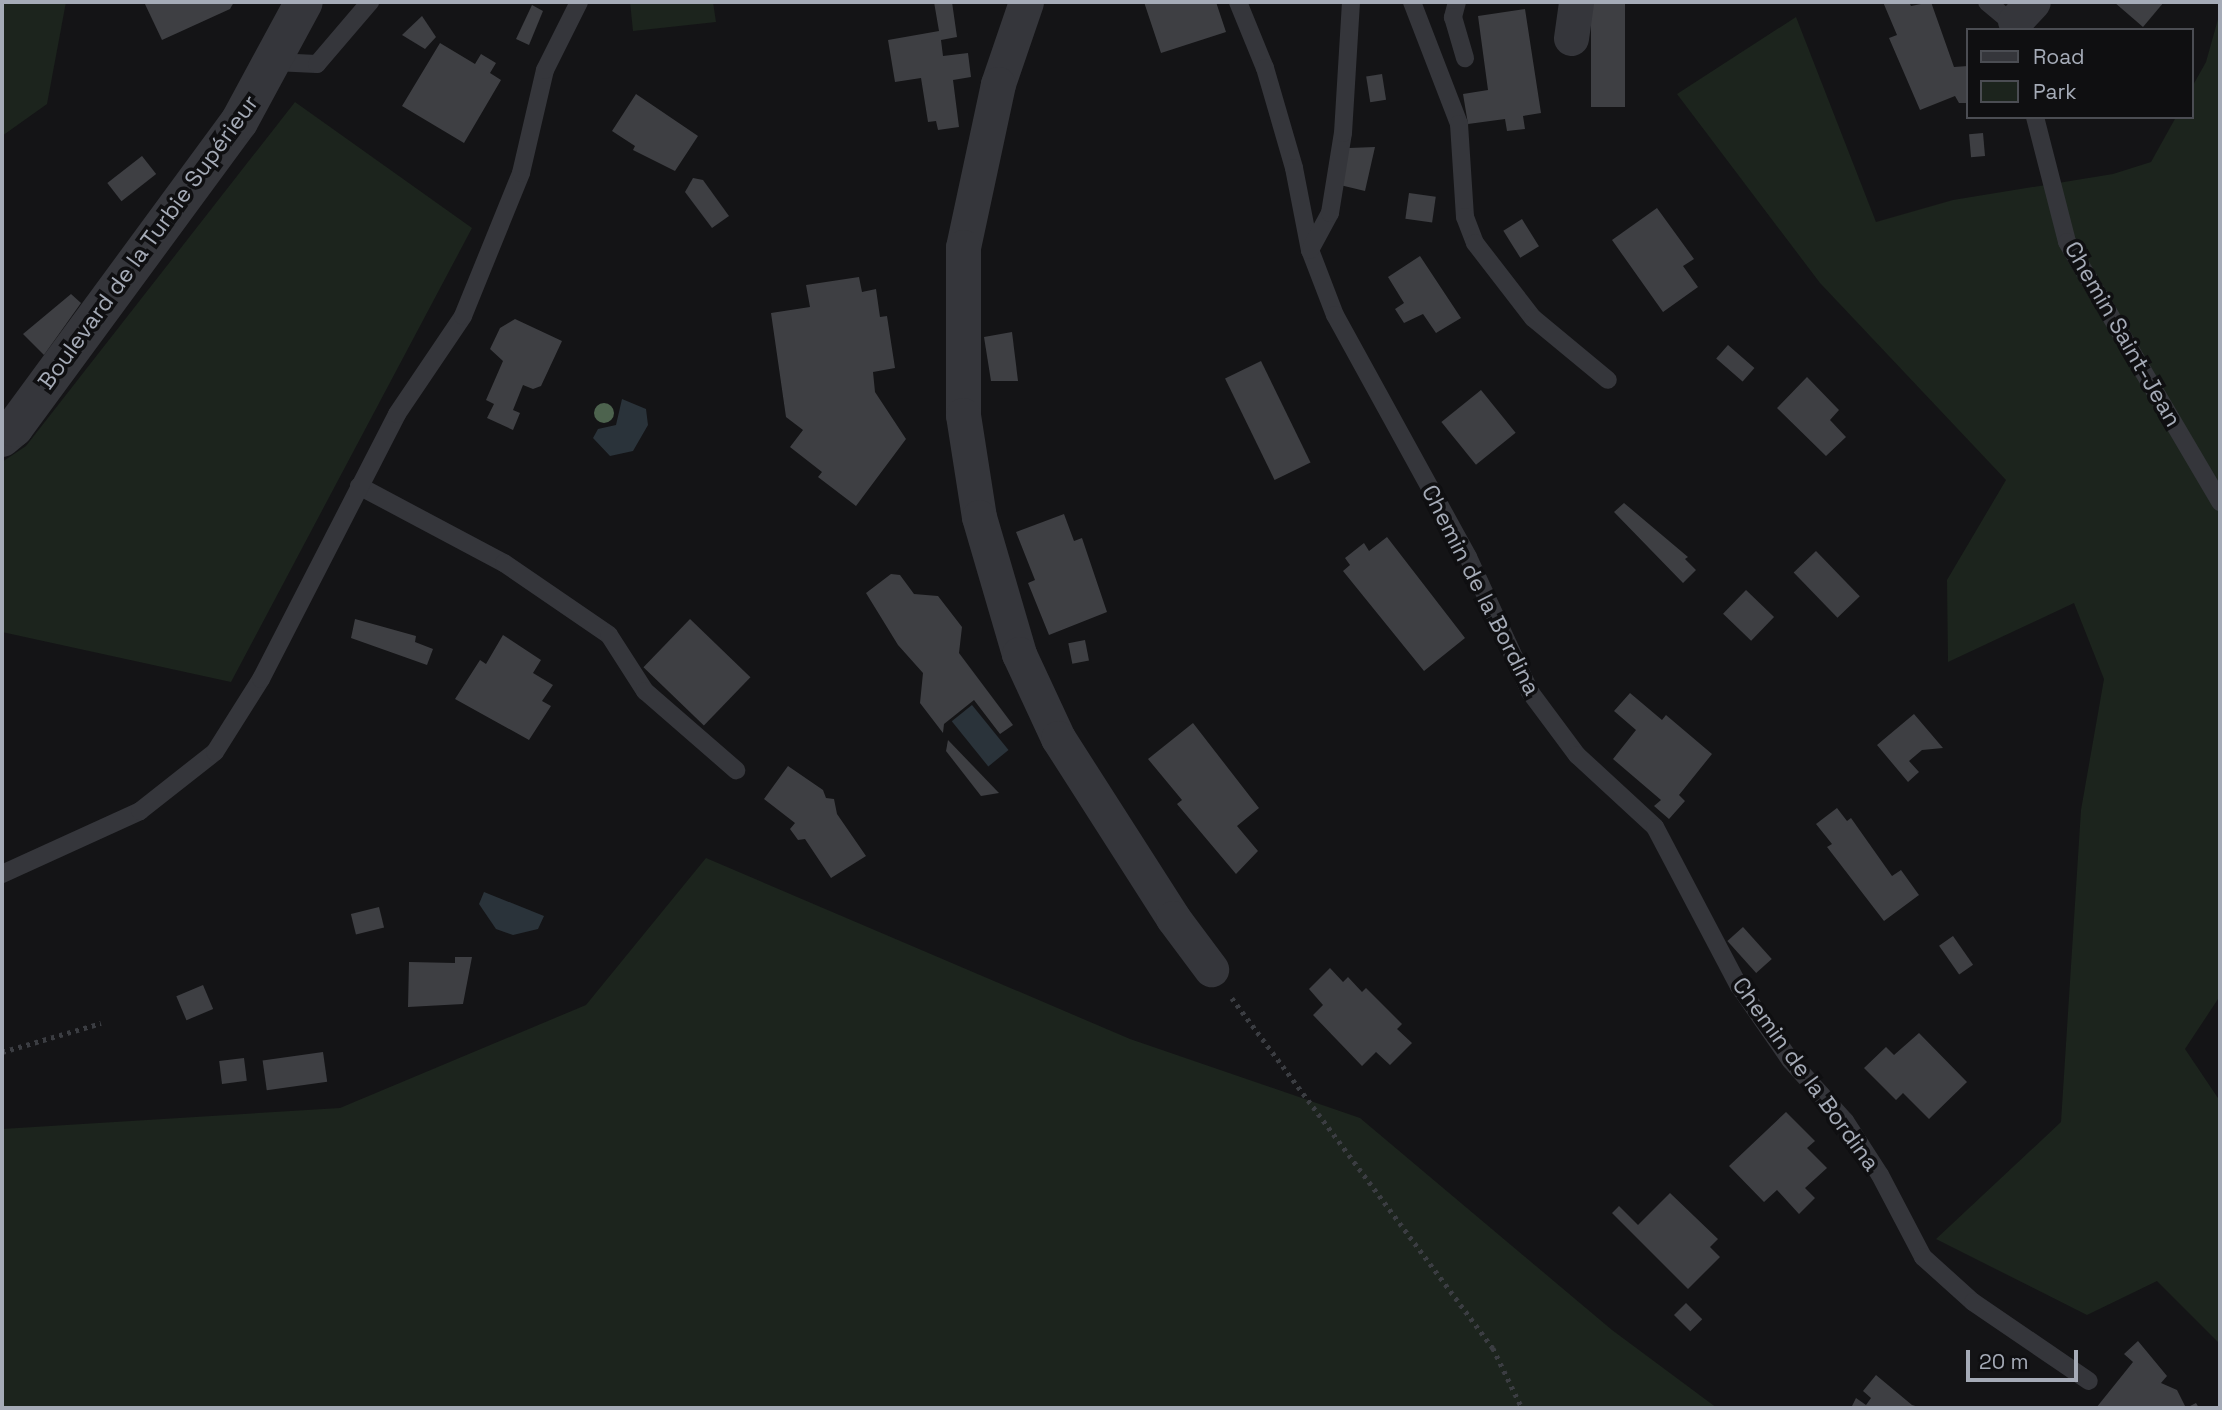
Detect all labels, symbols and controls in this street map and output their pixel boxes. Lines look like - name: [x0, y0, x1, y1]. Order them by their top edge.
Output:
- legend: [1966, 28, 2194, 119]
- text: Road: [2033, 43, 2085, 70]
- text: Park: [2033, 78, 2077, 105]
- street label: Boulevard de la Turbie Supérieur: [32, 89, 264, 395]
- street label: Chemin Saint-Jean: [2059, 236, 2187, 432]
- street label: Chemin de la Bordina: [1416, 480, 1546, 700]
- street label: Chemin de la Bordina: [1727, 972, 1885, 1176]
- scale bar: [1970, 1336, 2082, 1380]
- text: 20 m: [1979, 1348, 2029, 1375]

